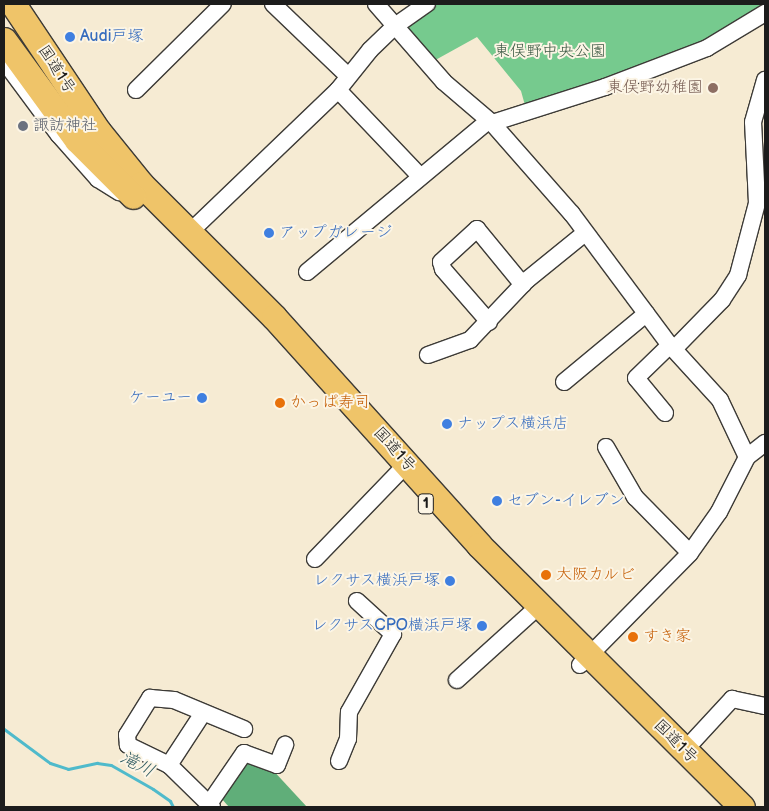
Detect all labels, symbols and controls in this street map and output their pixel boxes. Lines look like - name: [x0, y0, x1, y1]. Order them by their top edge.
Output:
- place label: Audi戸塚: [80, 27, 143, 47]
- marker: Audi戸塚: [64, 31, 76, 43]
- street label: 国道1号: [33, 42, 79, 98]
- park label: 東俣野中央公園: [494, 42, 606, 62]
- place label: 東俣野幼稚園: [607, 78, 703, 98]
- marker: 東俣野幼稚園: [707, 82, 719, 94]
- place label: 諏訪神社: [33, 116, 97, 136]
- marker: 諏訪神社: [17, 120, 29, 132]
- place label: アップガレージ: [279, 223, 392, 243]
- marker: アップガレージ: [263, 227, 275, 239]
- place label: ケーユー: [129, 388, 192, 408]
- marker: ケーユー: [196, 392, 208, 404]
- place label: かっぱ寿司: [290, 393, 370, 413]
- marker: かっぱ寿司: [274, 397, 286, 409]
- place label: ナップス横浜店: [457, 414, 569, 434]
- marker: ナップス横浜店: [441, 418, 453, 430]
- street label: 国道1号: [369, 423, 419, 477]
- place label: セブン-イレブン: [507, 491, 625, 511]
- road number: 1: [417, 492, 435, 516]
- marker: セブン-イレブン: [491, 495, 503, 507]
- place label: 大阪カルビ: [556, 565, 636, 585]
- marker: 大阪カルビ: [540, 569, 552, 581]
- place label: レクサス横浜戸塚: [312, 571, 440, 591]
- marker: レクサス横浜戸塚: [444, 575, 456, 587]
- place label: レクサスCPO横浜戸塚: [310, 616, 472, 636]
- marker: レクサスCPO横浜戸塚: [476, 620, 488, 632]
- place label: すき家: [643, 627, 691, 647]
- marker: すき家: [627, 631, 639, 643]
- street label: 国道1号: [649, 716, 701, 768]
- water label: 滝川: [116, 747, 158, 783]

